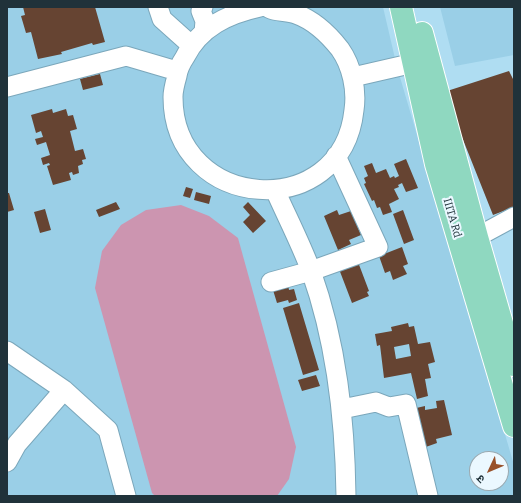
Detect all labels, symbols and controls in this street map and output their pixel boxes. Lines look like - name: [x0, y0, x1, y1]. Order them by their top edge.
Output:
- street label: IIITA Rd: [440, 197, 464, 239]
- north arrow: [469, 451, 509, 491]
- text: उ: [474, 472, 488, 486]

